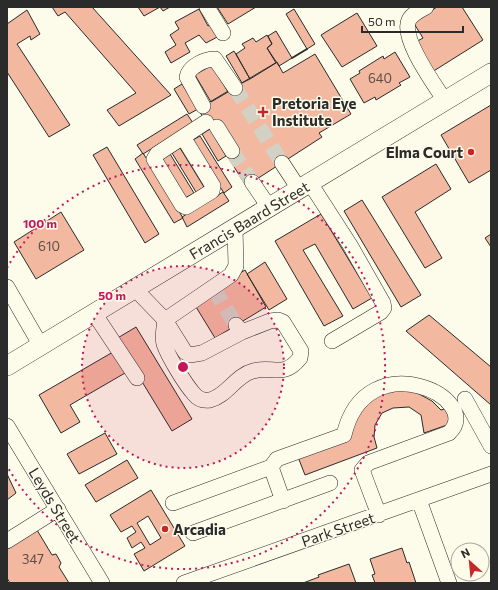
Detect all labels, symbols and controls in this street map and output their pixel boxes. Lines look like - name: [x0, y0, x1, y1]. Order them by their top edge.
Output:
- scale bar: [362, 8, 463, 34]
- text: 50 m: [368, 14, 396, 28]
- house number: 640: [368, 70, 392, 86]
- place label: Pretoria Eye Institute: [272, 94, 356, 129]
- marker: Pretoria Eye Institute: [257, 106, 269, 118]
- place label: Elma Court: [386, 143, 463, 161]
- marker: Elma Court: [466, 147, 476, 157]
- street label: Francis Baard Street: [186, 177, 312, 263]
- text: 100 m: [23, 216, 57, 230]
- house number: 610: [38, 238, 60, 254]
- text: 50 m: [98, 288, 126, 302]
- centre of rings: [176, 360, 190, 374]
- street label: Leyds Street: [25, 464, 85, 546]
- street label: Park Street: [299, 508, 377, 550]
- place label: Arcadia: [173, 520, 226, 538]
- marker: Arcadia: [160, 524, 170, 534]
- north arrow: [450, 542, 490, 582]
- text: N: [459, 545, 472, 560]
- house number: 347: [22, 551, 44, 567]

